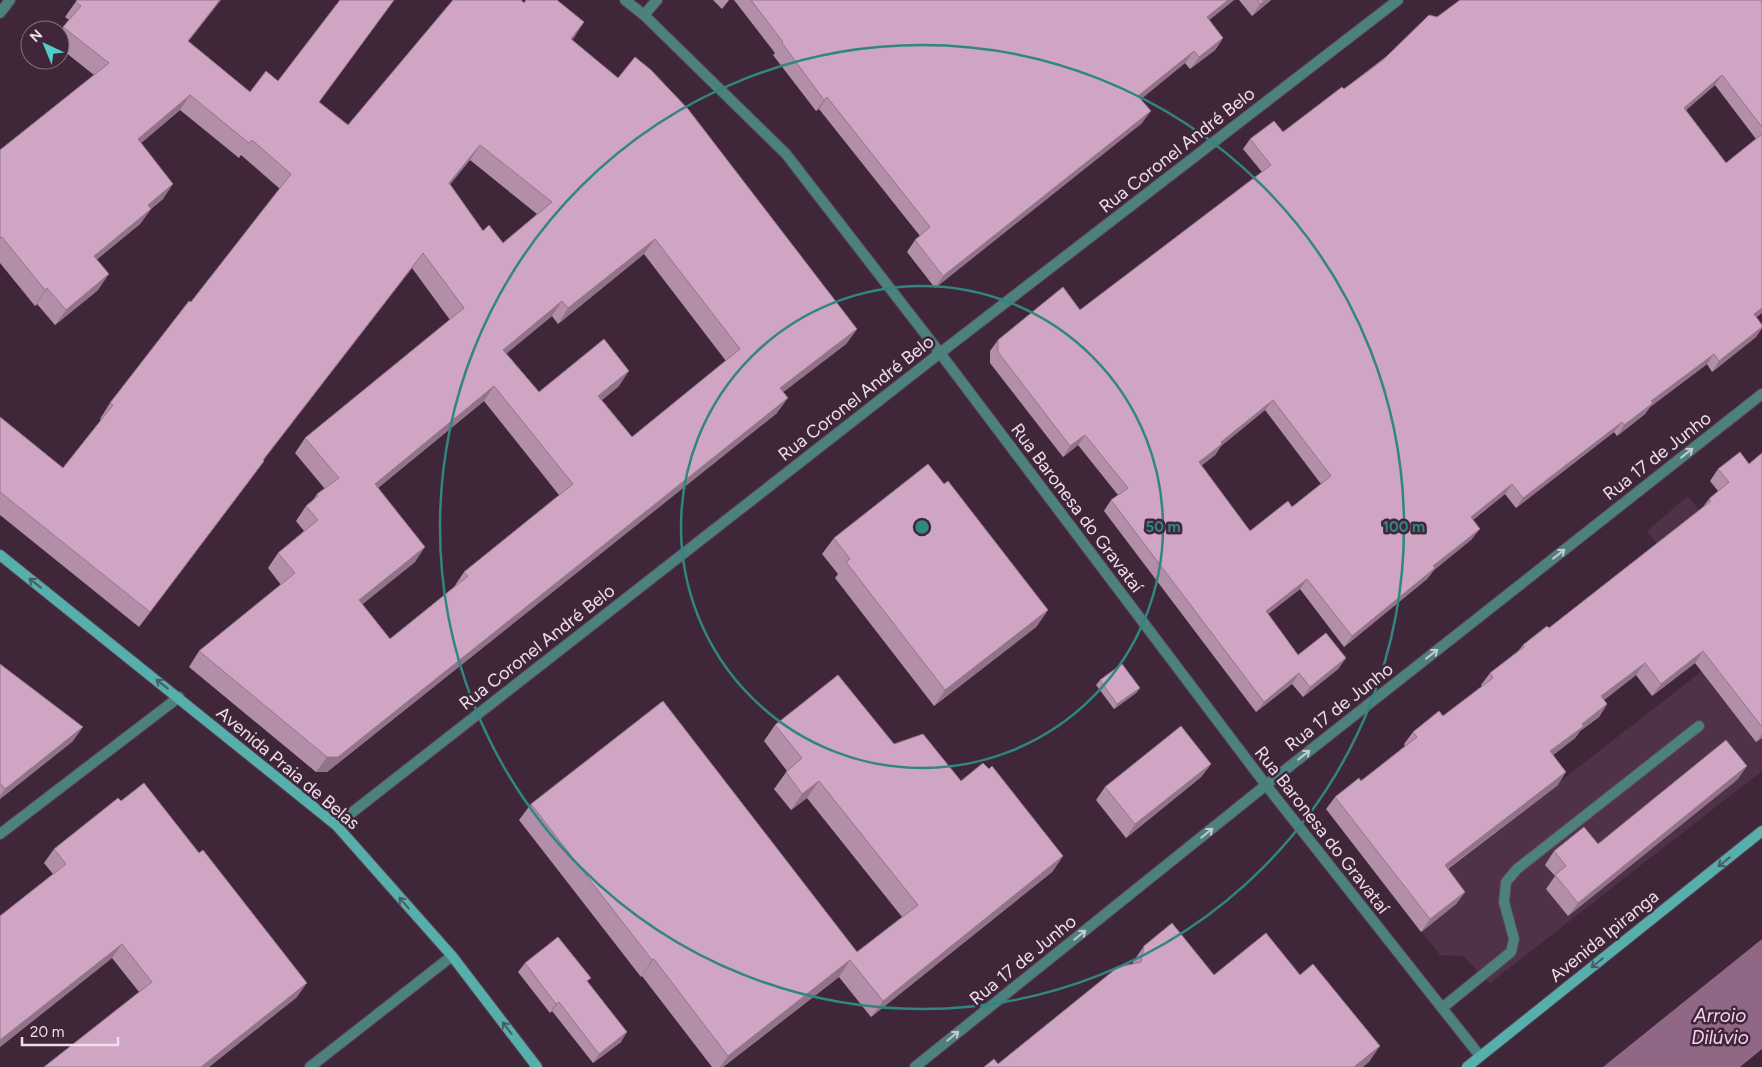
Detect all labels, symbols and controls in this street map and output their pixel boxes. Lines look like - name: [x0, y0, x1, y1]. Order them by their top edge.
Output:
- north arrow: [20, 20, 70, 70]
- text: N: [27, 26, 46, 46]
- street label: Rua Coronel André Belo: [1095, 82, 1259, 218]
- street label: Rua Coronel André Belo: [774, 330, 938, 466]
- street label: Rua 17 de Junho: [1599, 407, 1715, 505]
- street label: Rua Baronesa do Gravataí: [1006, 419, 1148, 598]
- one-way arrow: [1680, 448, 1694, 458]
- centre of rings: [913, 518, 931, 536]
- text: 50 m: [1145, 518, 1181, 536]
- text: 100 m: [1383, 518, 1425, 536]
- one-way arrow: [1552, 548, 1565, 559]
- one-way arrow: [28, 578, 42, 588]
- street label: Rua Coronel André Belo: [455, 579, 619, 715]
- one-way arrow: [1425, 649, 1438, 660]
- street label: Rua 17 de Junho: [1281, 658, 1397, 756]
- one-way arrow: [156, 679, 169, 690]
- street label: Avenida Praia de Belas: [212, 702, 364, 834]
- street label: Rua Baronesa do Gravataí: [1250, 742, 1395, 919]
- one-way arrow: [1297, 750, 1310, 761]
- one-way arrow: [1200, 828, 1213, 839]
- one-way arrow: [1718, 856, 1731, 867]
- street label: Avenida Ipiranga: [1545, 885, 1663, 987]
- one-way arrow: [399, 896, 410, 909]
- street label: Rua 17 de Junho: [965, 910, 1081, 1010]
- one-way arrow: [1073, 929, 1086, 940]
- one-way arrow: [1590, 958, 1604, 968]
- water label: Arroio Dilúvio: [1691, 1004, 1749, 1049]
- scale bar: [22, 1014, 119, 1046]
- one-way arrow: [502, 1021, 512, 1035]
- text: 20 m: [30, 1023, 64, 1041]
- one-way arrow: [946, 1031, 959, 1042]

